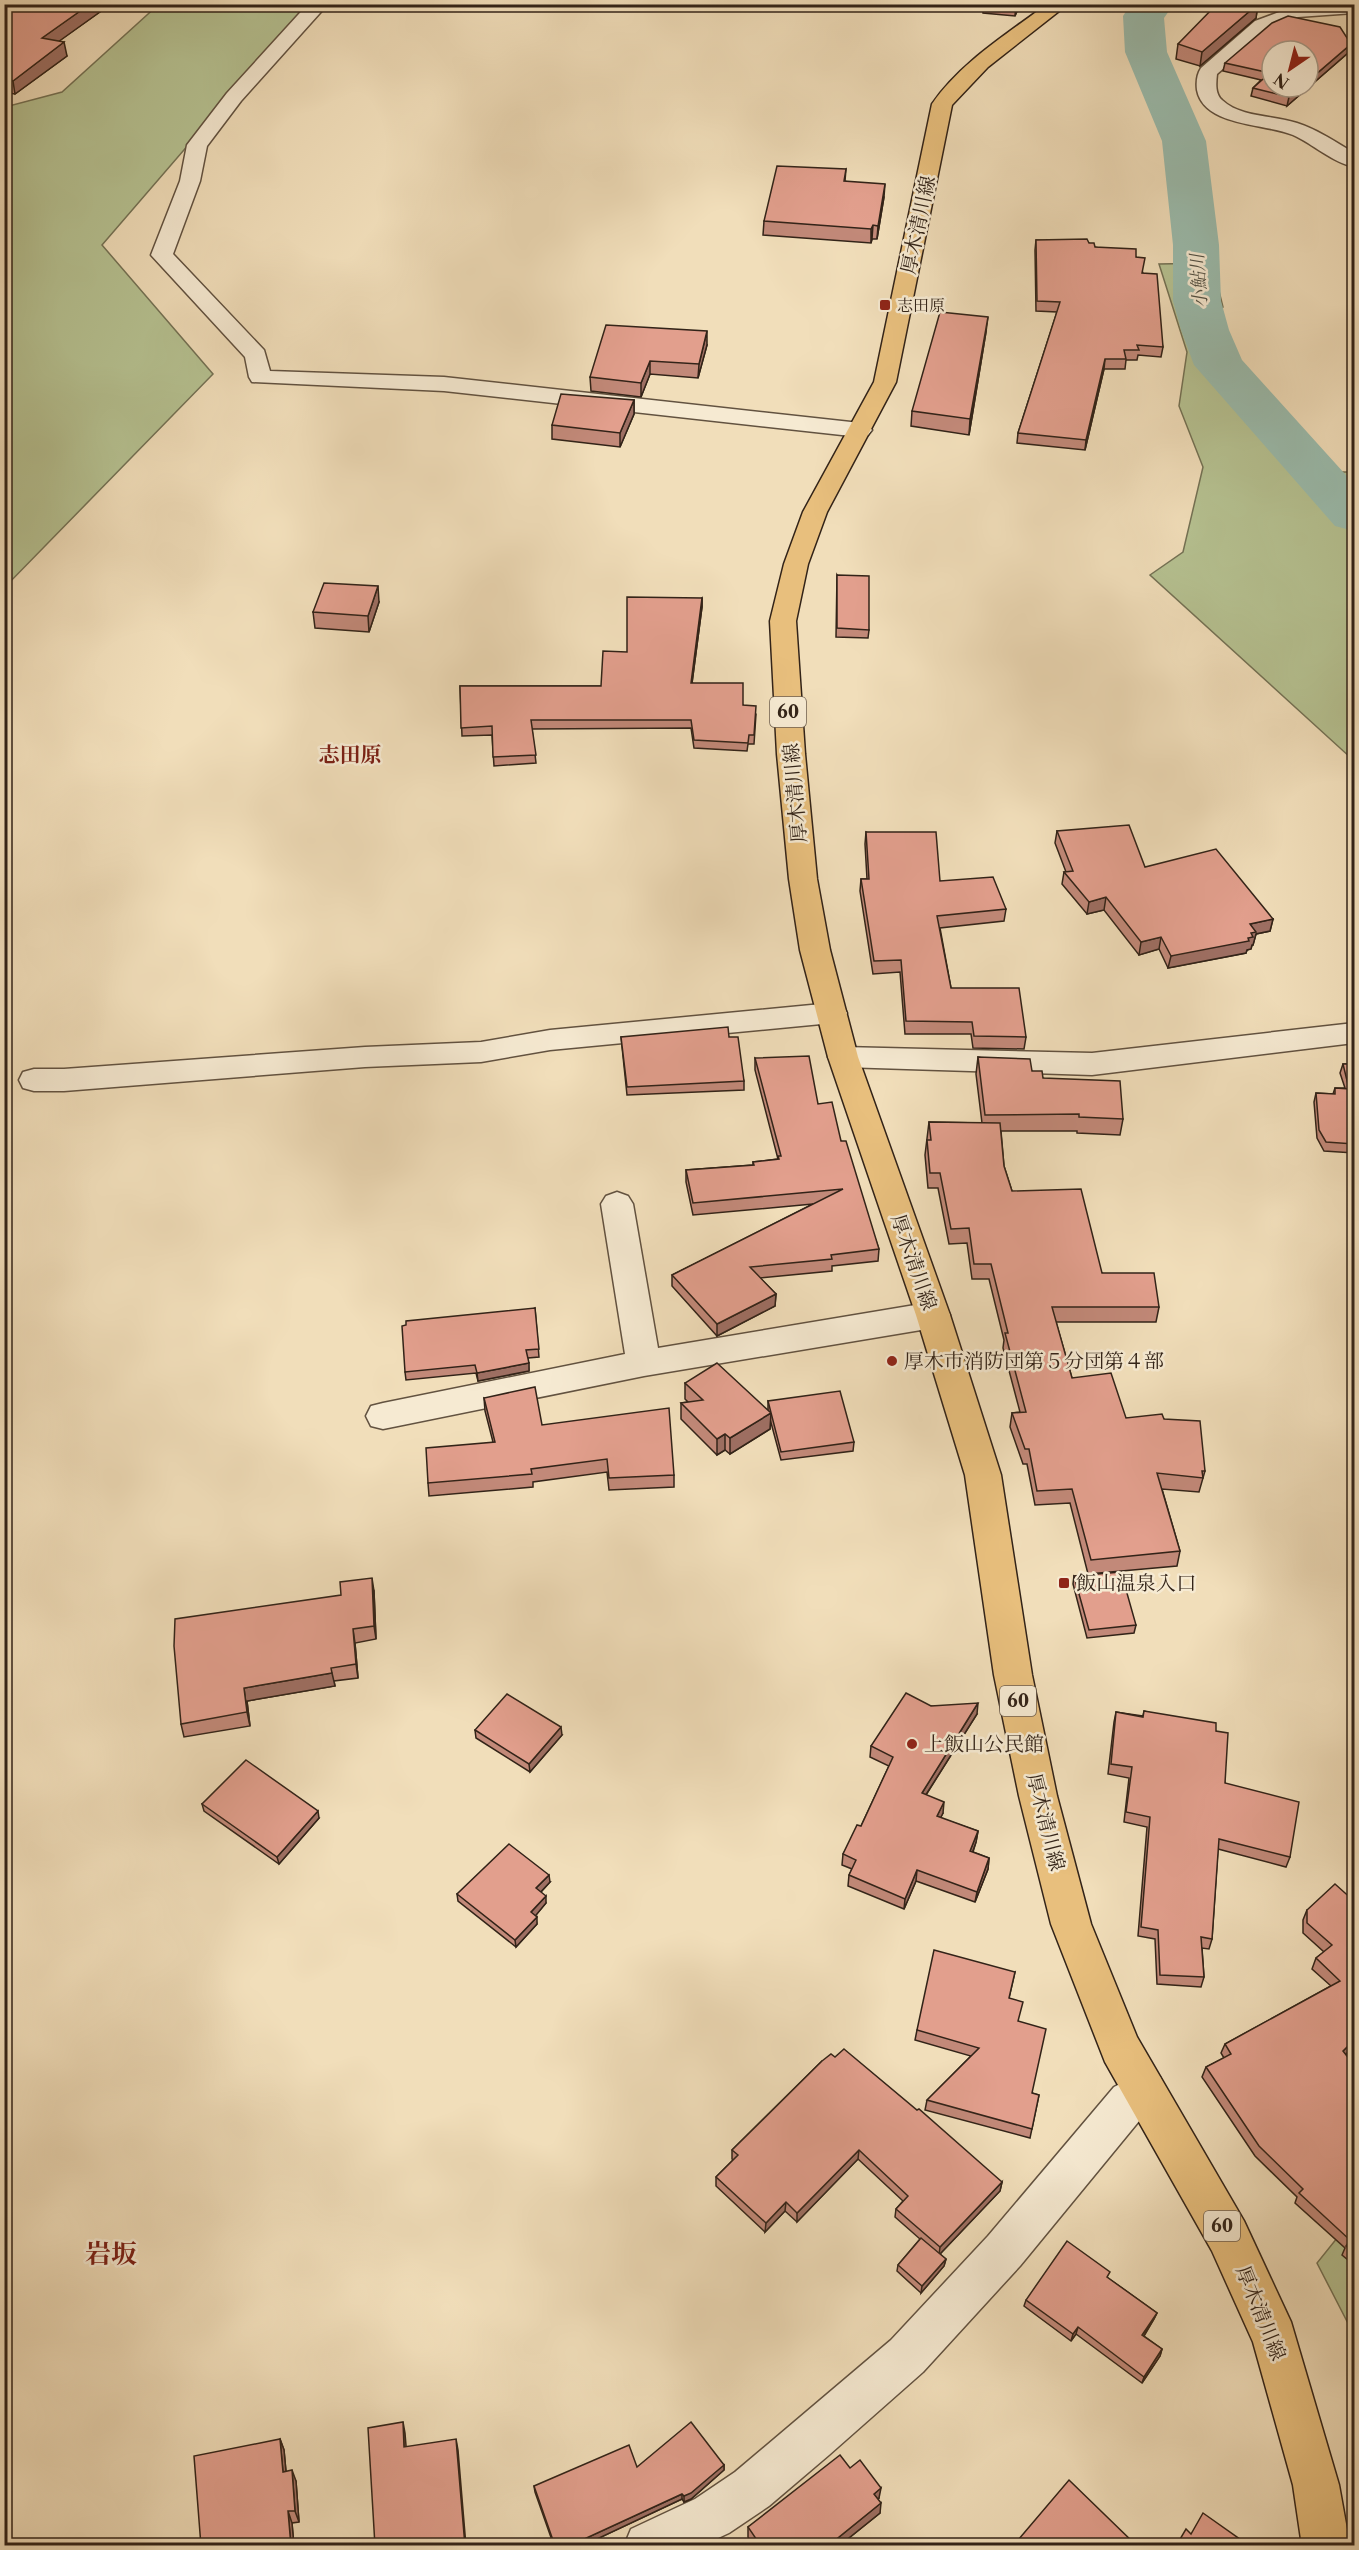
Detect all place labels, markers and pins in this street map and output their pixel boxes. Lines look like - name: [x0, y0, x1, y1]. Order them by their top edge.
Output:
- place label: 志田原: [897, 295, 945, 315]
- marker: 志田原: [878, 298, 892, 312]
- place label: 厚木市消防団第５分団第４部: [904, 1349, 1164, 1373]
- marker: 厚木市消防団第５分団第４部: [885, 1354, 899, 1368]
- place label: 飯山温泉入口: [1076, 1571, 1196, 1595]
- marker: 飯山温泉入口: [1057, 1576, 1071, 1590]
- place label: 上飯山公民館: [924, 1732, 1044, 1756]
- marker: 上飯山公民館: [905, 1737, 919, 1751]

